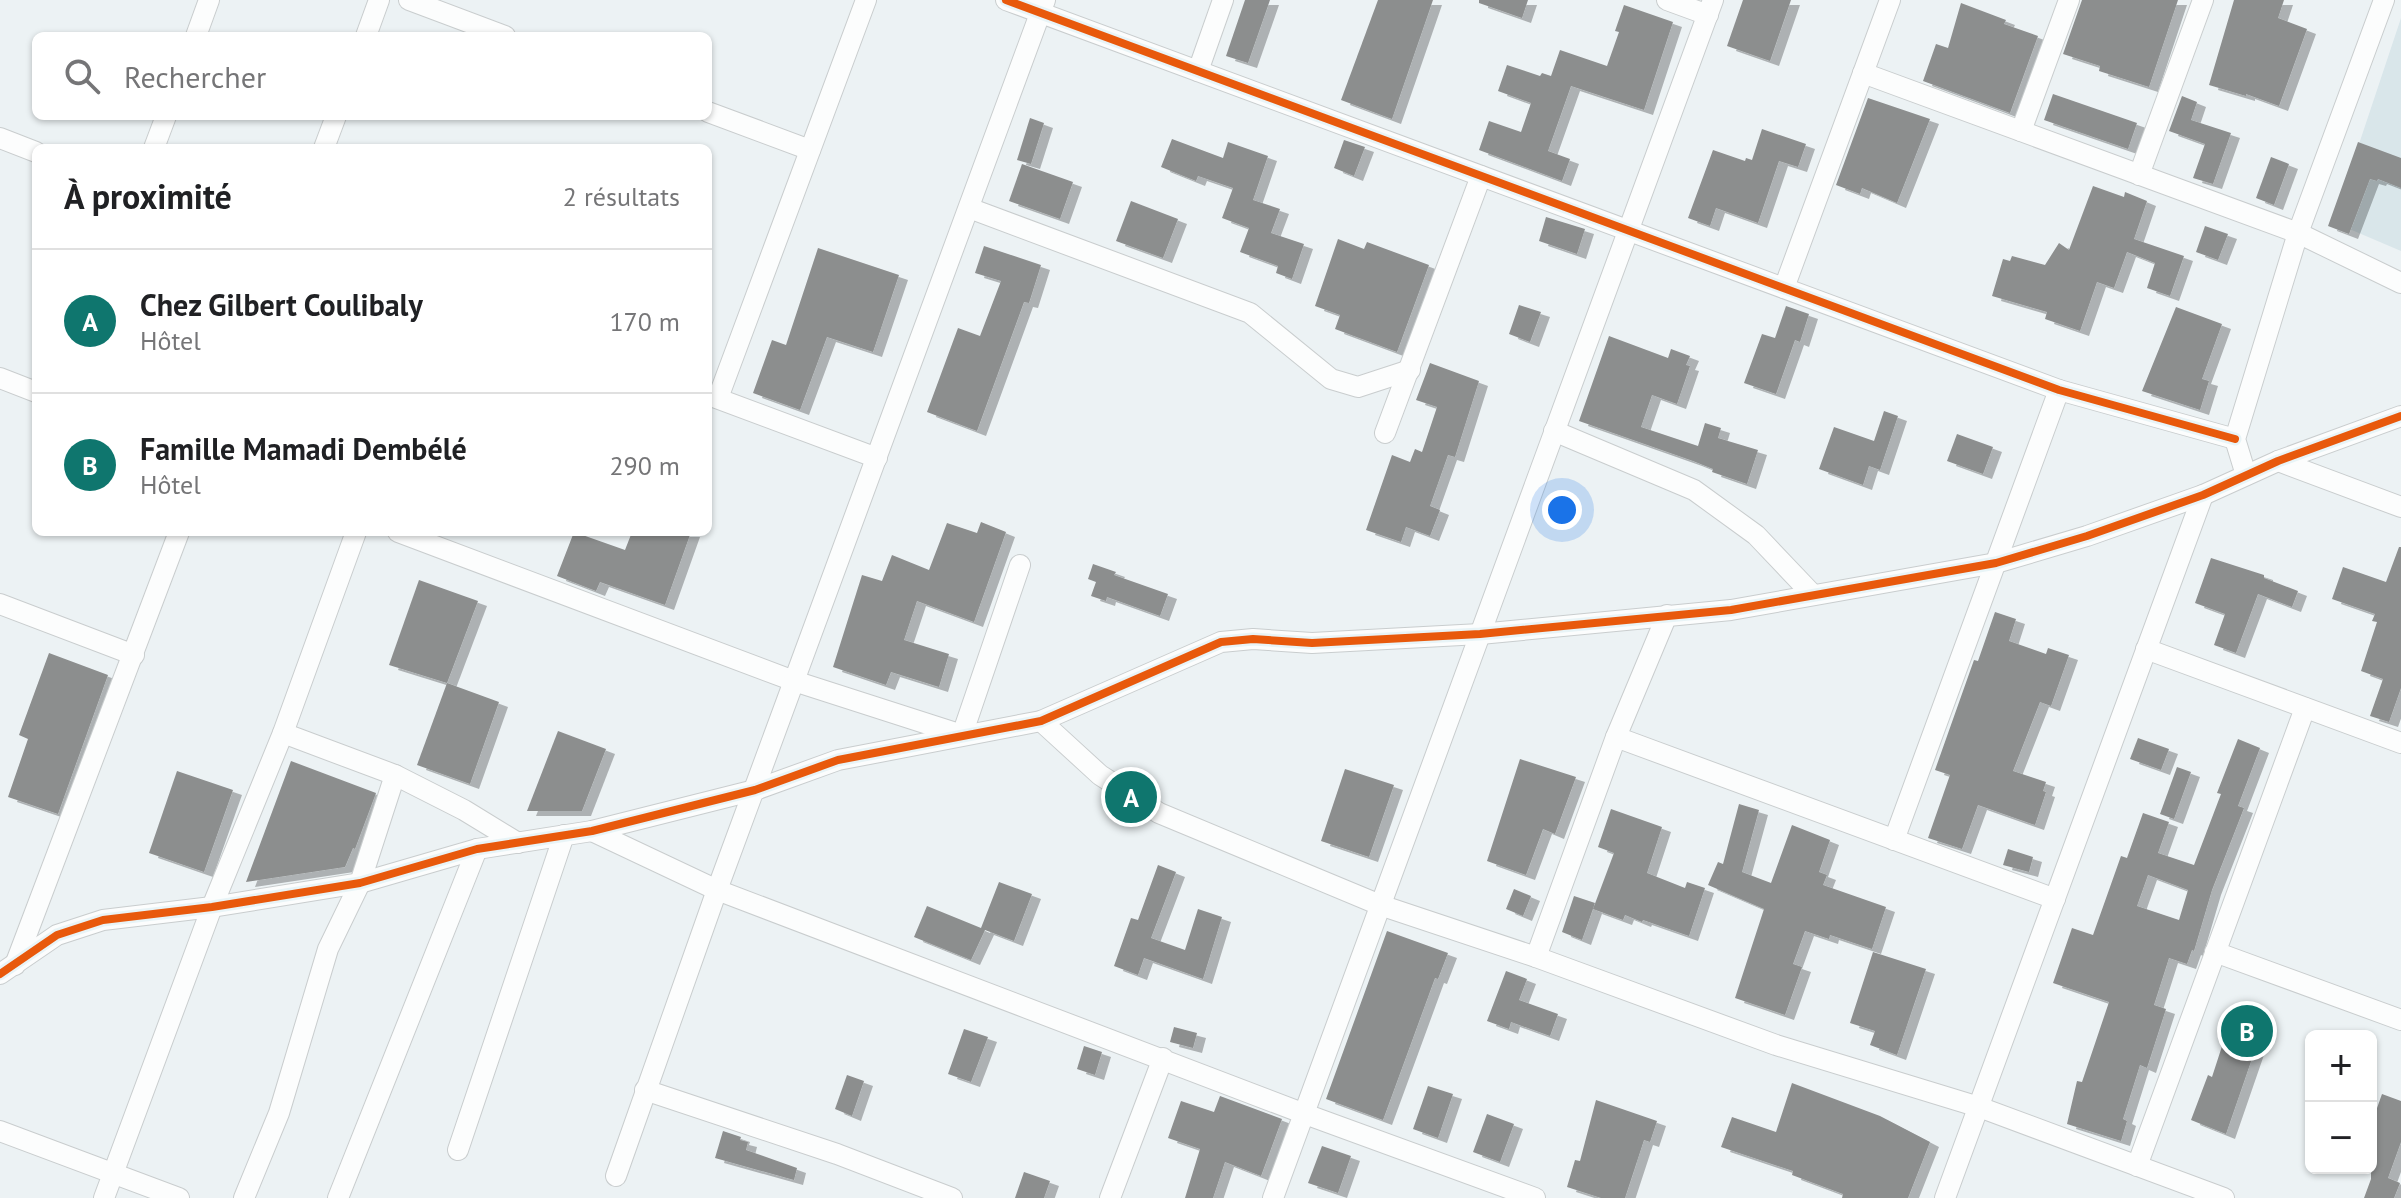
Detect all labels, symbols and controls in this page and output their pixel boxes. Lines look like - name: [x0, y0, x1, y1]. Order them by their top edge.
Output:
- search box: [32, 32, 712, 120]
- icon: search: [60, 54, 104, 98]
- text: Rechercher: [124, 57, 266, 96]
- text: À proximité: [64, 174, 232, 218]
- text: 2 résultats: [563, 180, 680, 213]
- text: Chez Gilbert Coulibaly: [140, 285, 423, 324]
- text: A: [82, 305, 98, 338]
- text: 170 m: [609, 305, 680, 338]
- text: Hôtel: [140, 324, 201, 357]
- text: Famille Mamadi Dembélé: [140, 429, 467, 468]
- text: B: [82, 449, 98, 482]
- text: 290 m: [609, 449, 680, 482]
- text: Hôtel: [140, 468, 201, 501]
- your location: [1542, 490, 1582, 530]
- pin: A: [1105, 767, 1157, 827]
- pin: B: [2221, 1001, 2273, 1061]
- map controls: [2305, 1030, 2377, 1174]
- button: +: [2305, 1030, 2377, 1102]
- button: −: [2305, 1102, 2377, 1174]

